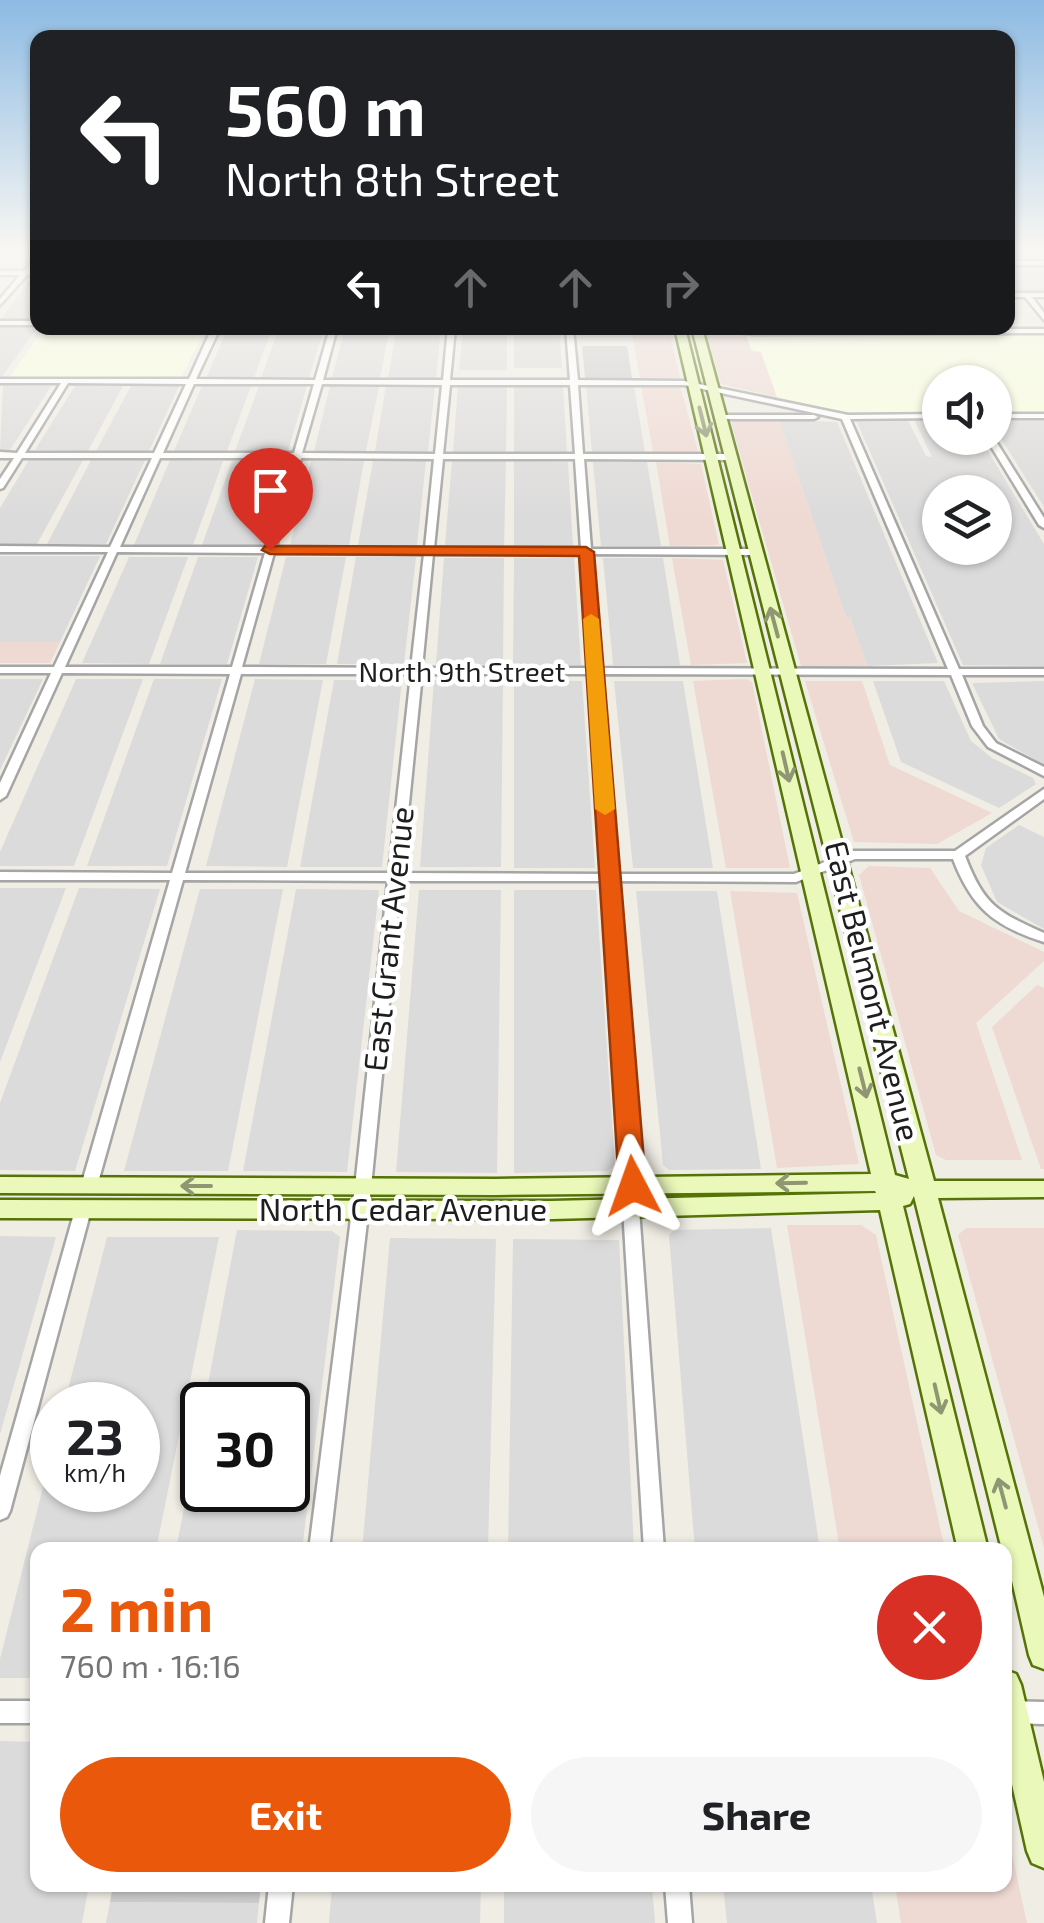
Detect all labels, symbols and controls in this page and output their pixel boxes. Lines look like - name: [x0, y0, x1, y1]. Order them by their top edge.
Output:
- text: 560 m: [225, 66, 426, 150]
- icon: left: [60, 70, 190, 200]
- text: North 8th Street: [225, 151, 559, 205]
- icon: left: [338, 260, 393, 315]
- icon: ahead: [443, 260, 498, 315]
- icon: ahead: [548, 260, 603, 315]
- icon: right: [653, 260, 708, 315]
- map controls: [922, 365, 1012, 565]
- button: sound: [922, 365, 1012, 455]
- one-way arrow: [695, 405, 713, 437]
- pin: [228, 448, 313, 551]
- icon: arrive: [243, 463, 298, 518]
- button: layers: [922, 475, 1012, 565]
- one-way arrow: [764, 607, 782, 638]
- street label: North 9th Street: [358, 654, 566, 688]
- one-way arrow: [778, 750, 796, 782]
- street label: East Grant Avenue: [354, 805, 420, 1073]
- street label: East Belmont Avenue: [818, 836, 930, 1145]
- one-way arrow: [855, 1066, 873, 1098]
- position arrow: [581, 1134, 685, 1238]
- one-way arrow: [776, 1173, 808, 1192]
- one-way arrow: [180, 1176, 212, 1196]
- street label: North Cedar Avenue: [259, 1189, 547, 1227]
- speed limit sign: 30: [180, 1382, 310, 1512]
- one-way arrow: [930, 1382, 948, 1414]
- text: 23: [66, 1405, 124, 1465]
- text: km/h: [64, 1457, 126, 1487]
- one-way arrow: [991, 1478, 1010, 1509]
- text: 2 min: [60, 1572, 213, 1644]
- button: close: [877, 1575, 982, 1680]
- text: 760 m · 16:16: [60, 1646, 241, 1684]
- button: Exit: [60, 1757, 511, 1872]
- button: Share: [531, 1757, 982, 1872]

